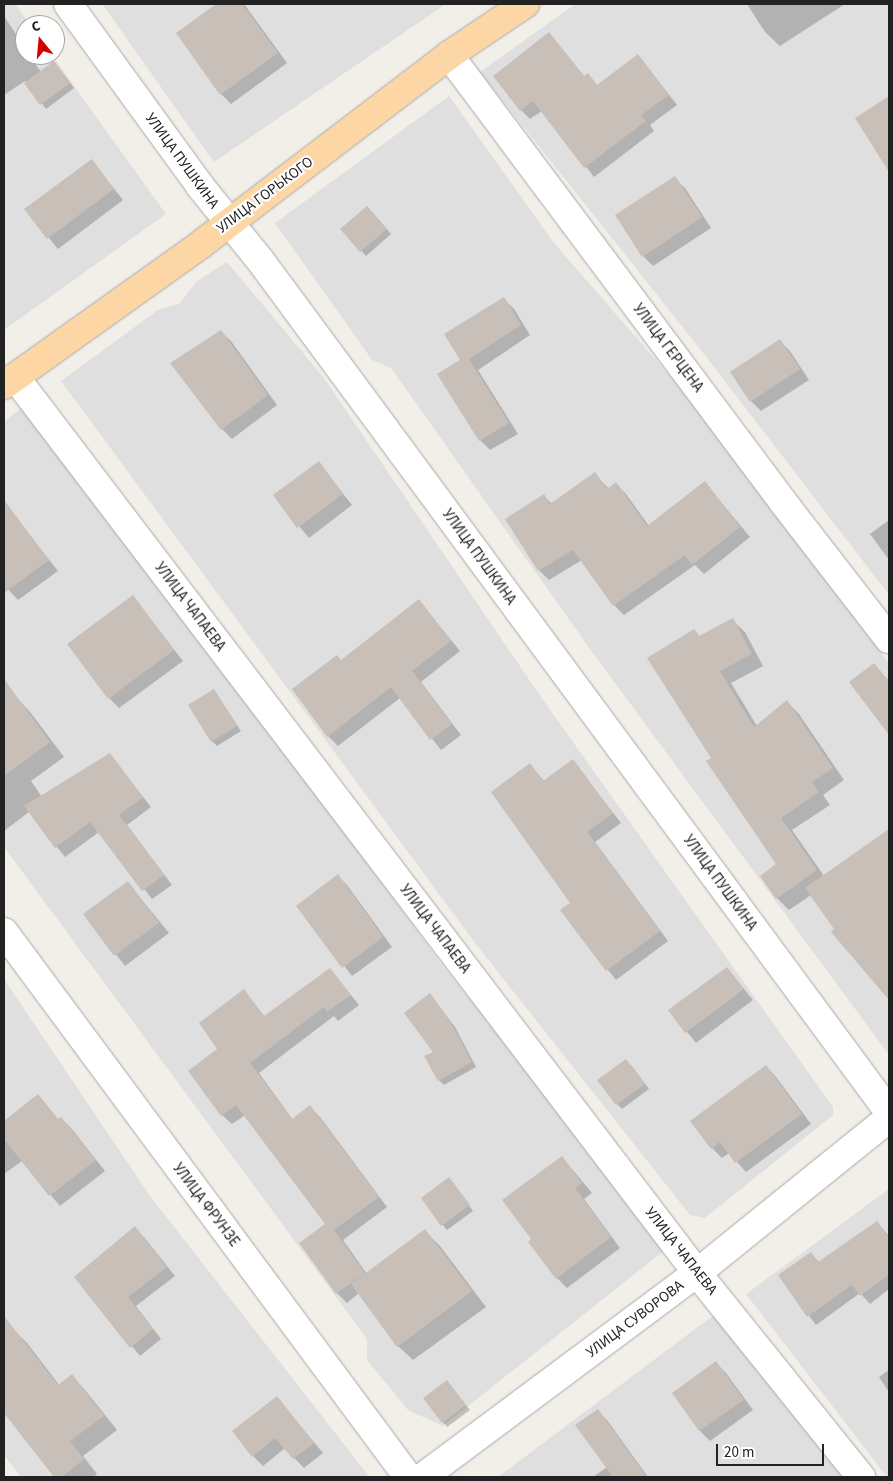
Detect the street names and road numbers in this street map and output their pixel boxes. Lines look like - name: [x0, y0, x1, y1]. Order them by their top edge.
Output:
- street label: УЛИЦА ПУШКИНА: [141, 110, 223, 212]
- street label: УЛИЦА ГОРЬКОГО: [213, 153, 317, 237]
- street label: УЛИЦА ГЕРЦЕНА: [629, 300, 707, 396]
- street label: УЛИЦА ПУШКИНА: [438, 506, 520, 608]
- street label: УЛИЦА ЧАПАЕВА: [151, 559, 229, 655]
- street label: УЛИЦА ПУШКИНА: [679, 832, 761, 934]
- street label: УЛИЦА ЧАПАЕВА: [396, 881, 474, 977]
- street label: УЛИЦА ФРУНЗЕ: [169, 1160, 243, 1250]
- street label: УЛИЦА ЧАПАЕВА: [641, 1203, 721, 1299]
- street label: УЛИЦА СУВОРОВА: [583, 1277, 687, 1361]

